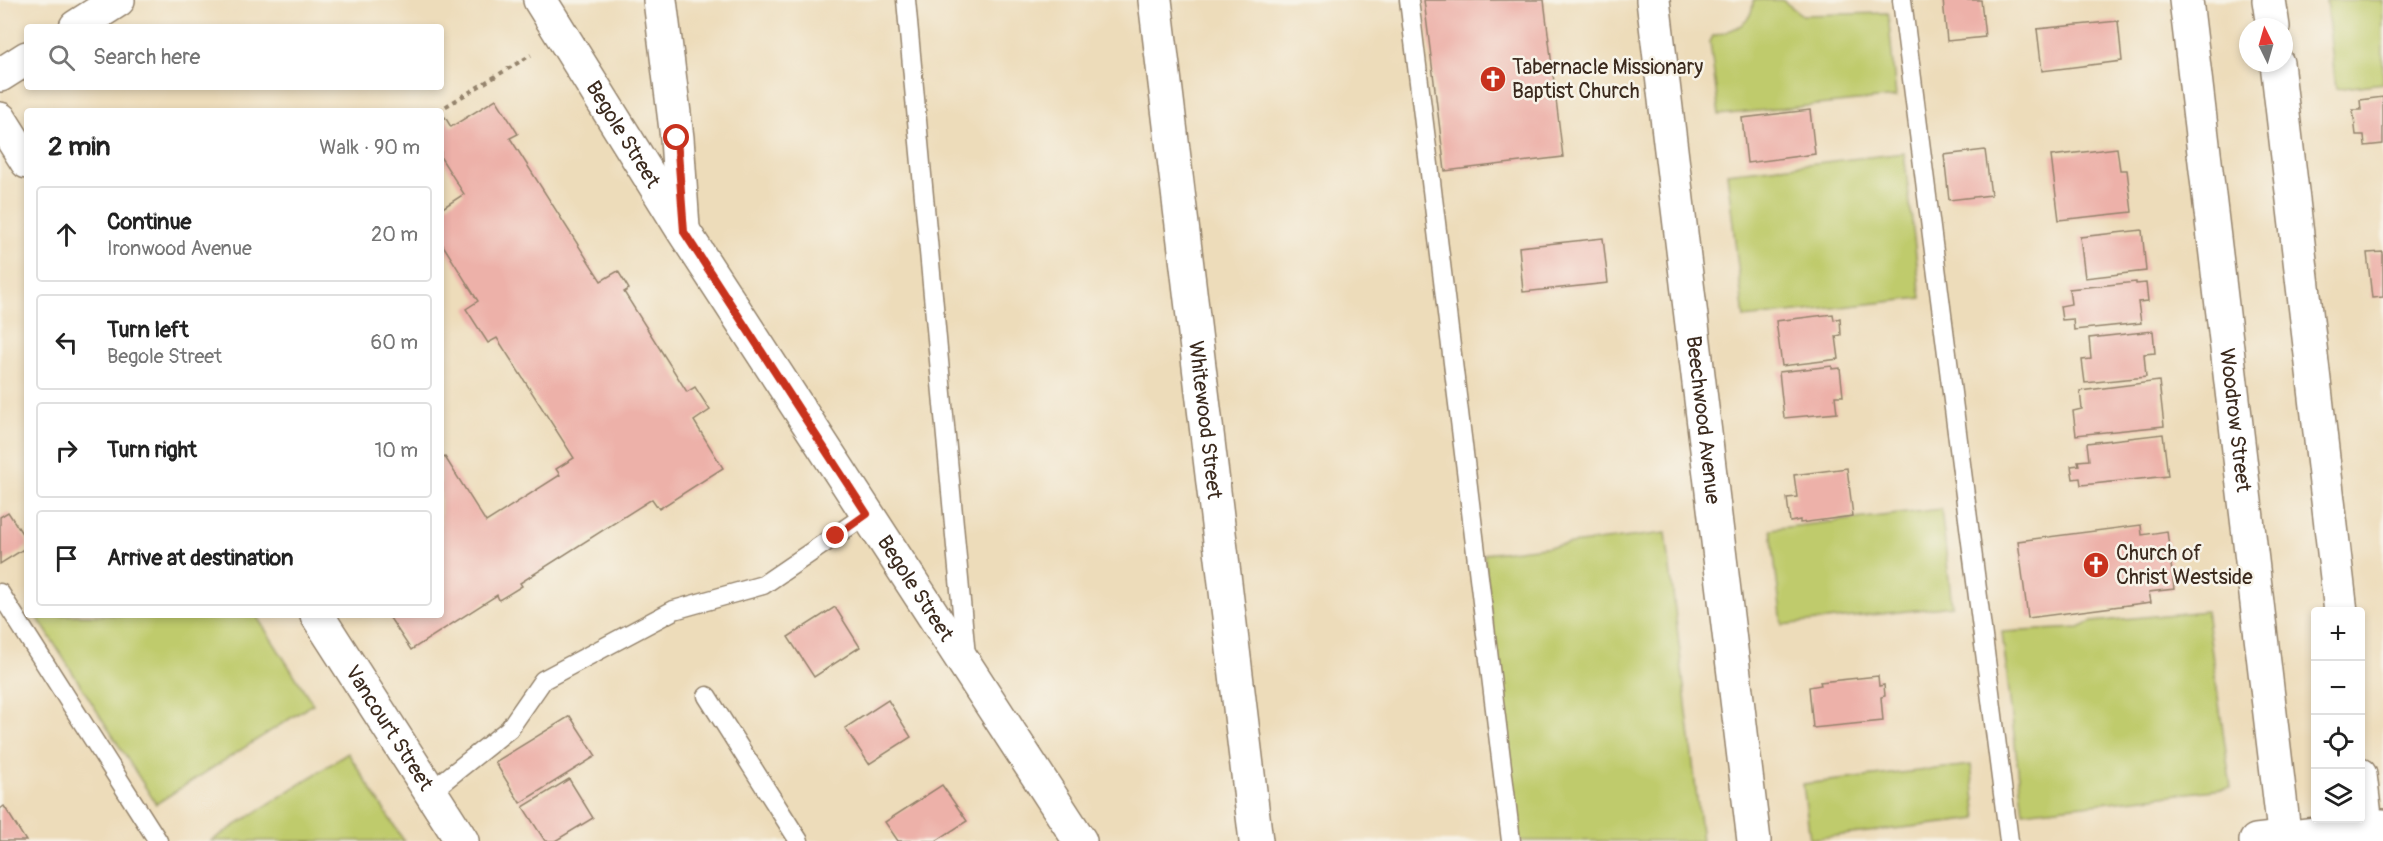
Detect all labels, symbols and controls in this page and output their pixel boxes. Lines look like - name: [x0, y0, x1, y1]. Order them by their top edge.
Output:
- north arrow: [2239, 18, 2293, 72]
- search box: [24, 24, 444, 90]
- icon: search: [45, 41, 78, 74]
- text: Search here: [93, 43, 200, 71]
- place label: Tabernacle Missionary Baptist Church: [1512, 54, 1703, 105]
- church icon: Tabernacle Missionary Baptist Church: [1478, 64, 1508, 94]
- street label: Begole Street: [580, 76, 667, 193]
- route start: [663, 124, 689, 150]
- text: 2 min: [48, 131, 110, 163]
- text: Walk · 90 m: [319, 135, 420, 160]
- text: Continue: [107, 208, 191, 236]
- icon: ahead: [50, 218, 83, 251]
- text: 20 m: [371, 222, 418, 247]
- text: Ironwood Avenue: [107, 236, 252, 261]
- text: Turn left: [107, 316, 189, 344]
- icon: left: [50, 326, 83, 359]
- text: 60 m: [371, 330, 418, 355]
- street label: Beechwood Avenue: [1680, 334, 1727, 506]
- street label: Whitewood Street: [1183, 339, 1228, 501]
- text: Begole Street: [107, 344, 222, 369]
- street label: Woodrow Street: [2214, 347, 2257, 494]
- icon: right: [50, 434, 83, 467]
- text: Turn right: [107, 436, 197, 464]
- text: 10 m: [374, 438, 418, 463]
- route end: [822, 522, 848, 548]
- street label: Begole Street: [871, 530, 960, 647]
- place label: Church of Christ Westside: [2116, 540, 2253, 591]
- icon: arrive: [50, 542, 83, 575]
- text: Arrive at destination: [107, 544, 293, 572]
- church icon: Church of Christ Westside: [2081, 550, 2111, 580]
- map controls: [2311, 607, 2365, 823]
- button: +: [2311, 607, 2365, 661]
- street label: Vancourt Street: [339, 660, 440, 796]
- button: −: [2311, 661, 2365, 715]
- button: locate: [2311, 715, 2365, 769]
- button: layers: [2311, 769, 2365, 823]

